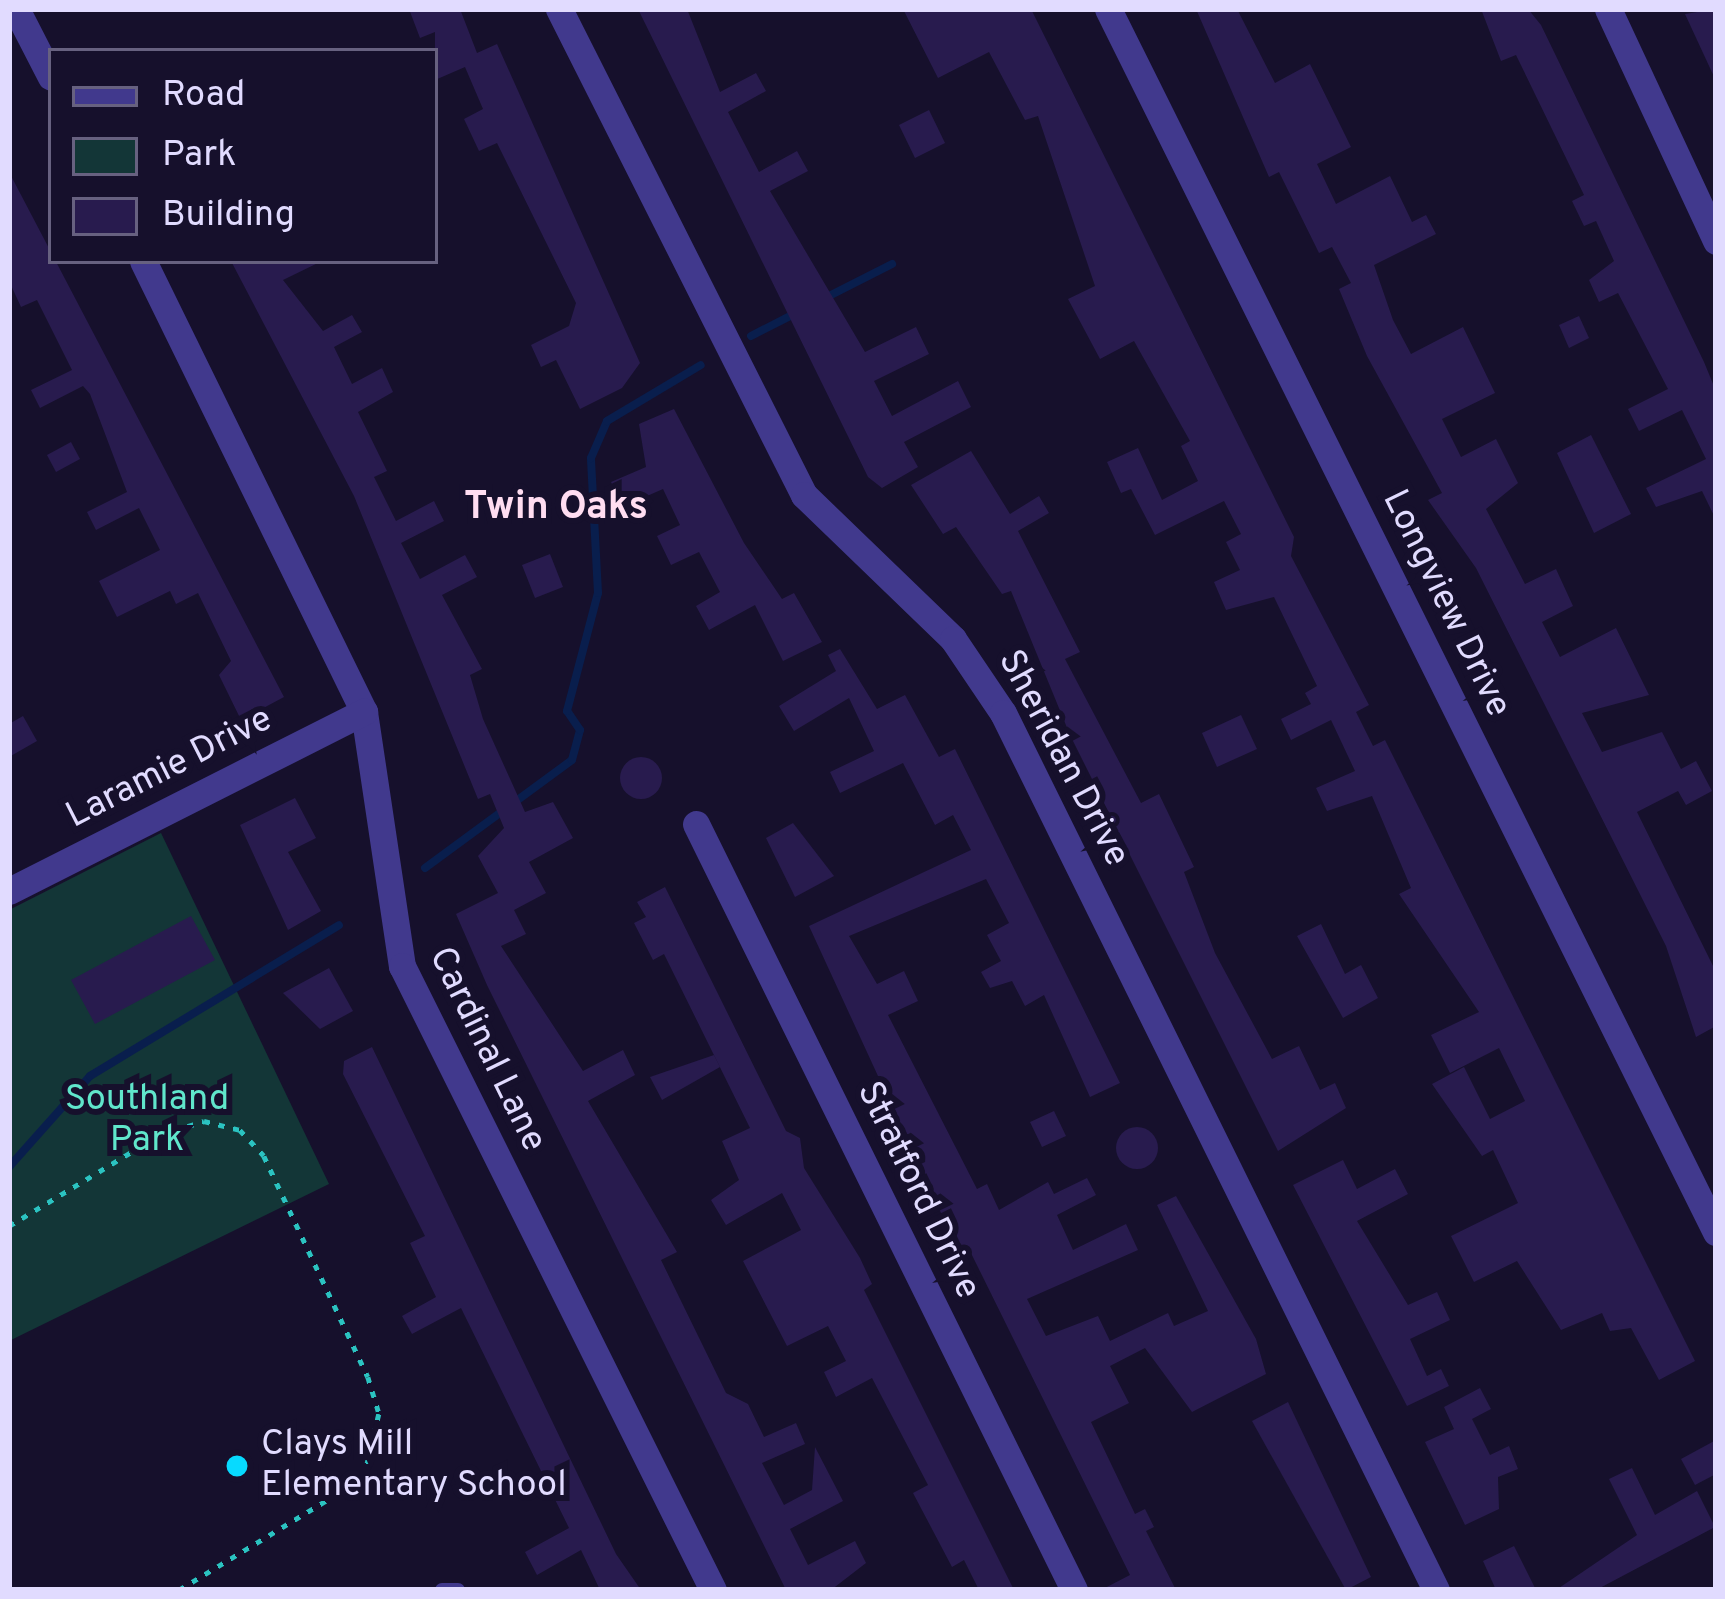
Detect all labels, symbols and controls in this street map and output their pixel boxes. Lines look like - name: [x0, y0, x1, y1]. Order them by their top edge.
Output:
- legend: [48, 48, 438, 264]
- text: Road: [162, 73, 245, 119]
- text: Park: [162, 133, 236, 179]
- text: Building: [162, 193, 295, 239]
- street label: Longview Drive: [1371, 483, 1519, 725]
- district label: Twin Oaks: [464, 486, 648, 532]
- street label: Sheridan Drive: [987, 643, 1137, 875]
- street label: Laramie Drive: [60, 699, 280, 839]
- street label: Cardinal Lane: [418, 941, 554, 1159]
- street label: Stratford Drive: [846, 1075, 988, 1307]
- park label: Southland Park: [65, 1078, 229, 1163]
- place label: Clays Mill Elementary School: [261, 1423, 567, 1508]
- marker: Clays Mill Elementary School: [224, 1453, 250, 1479]

